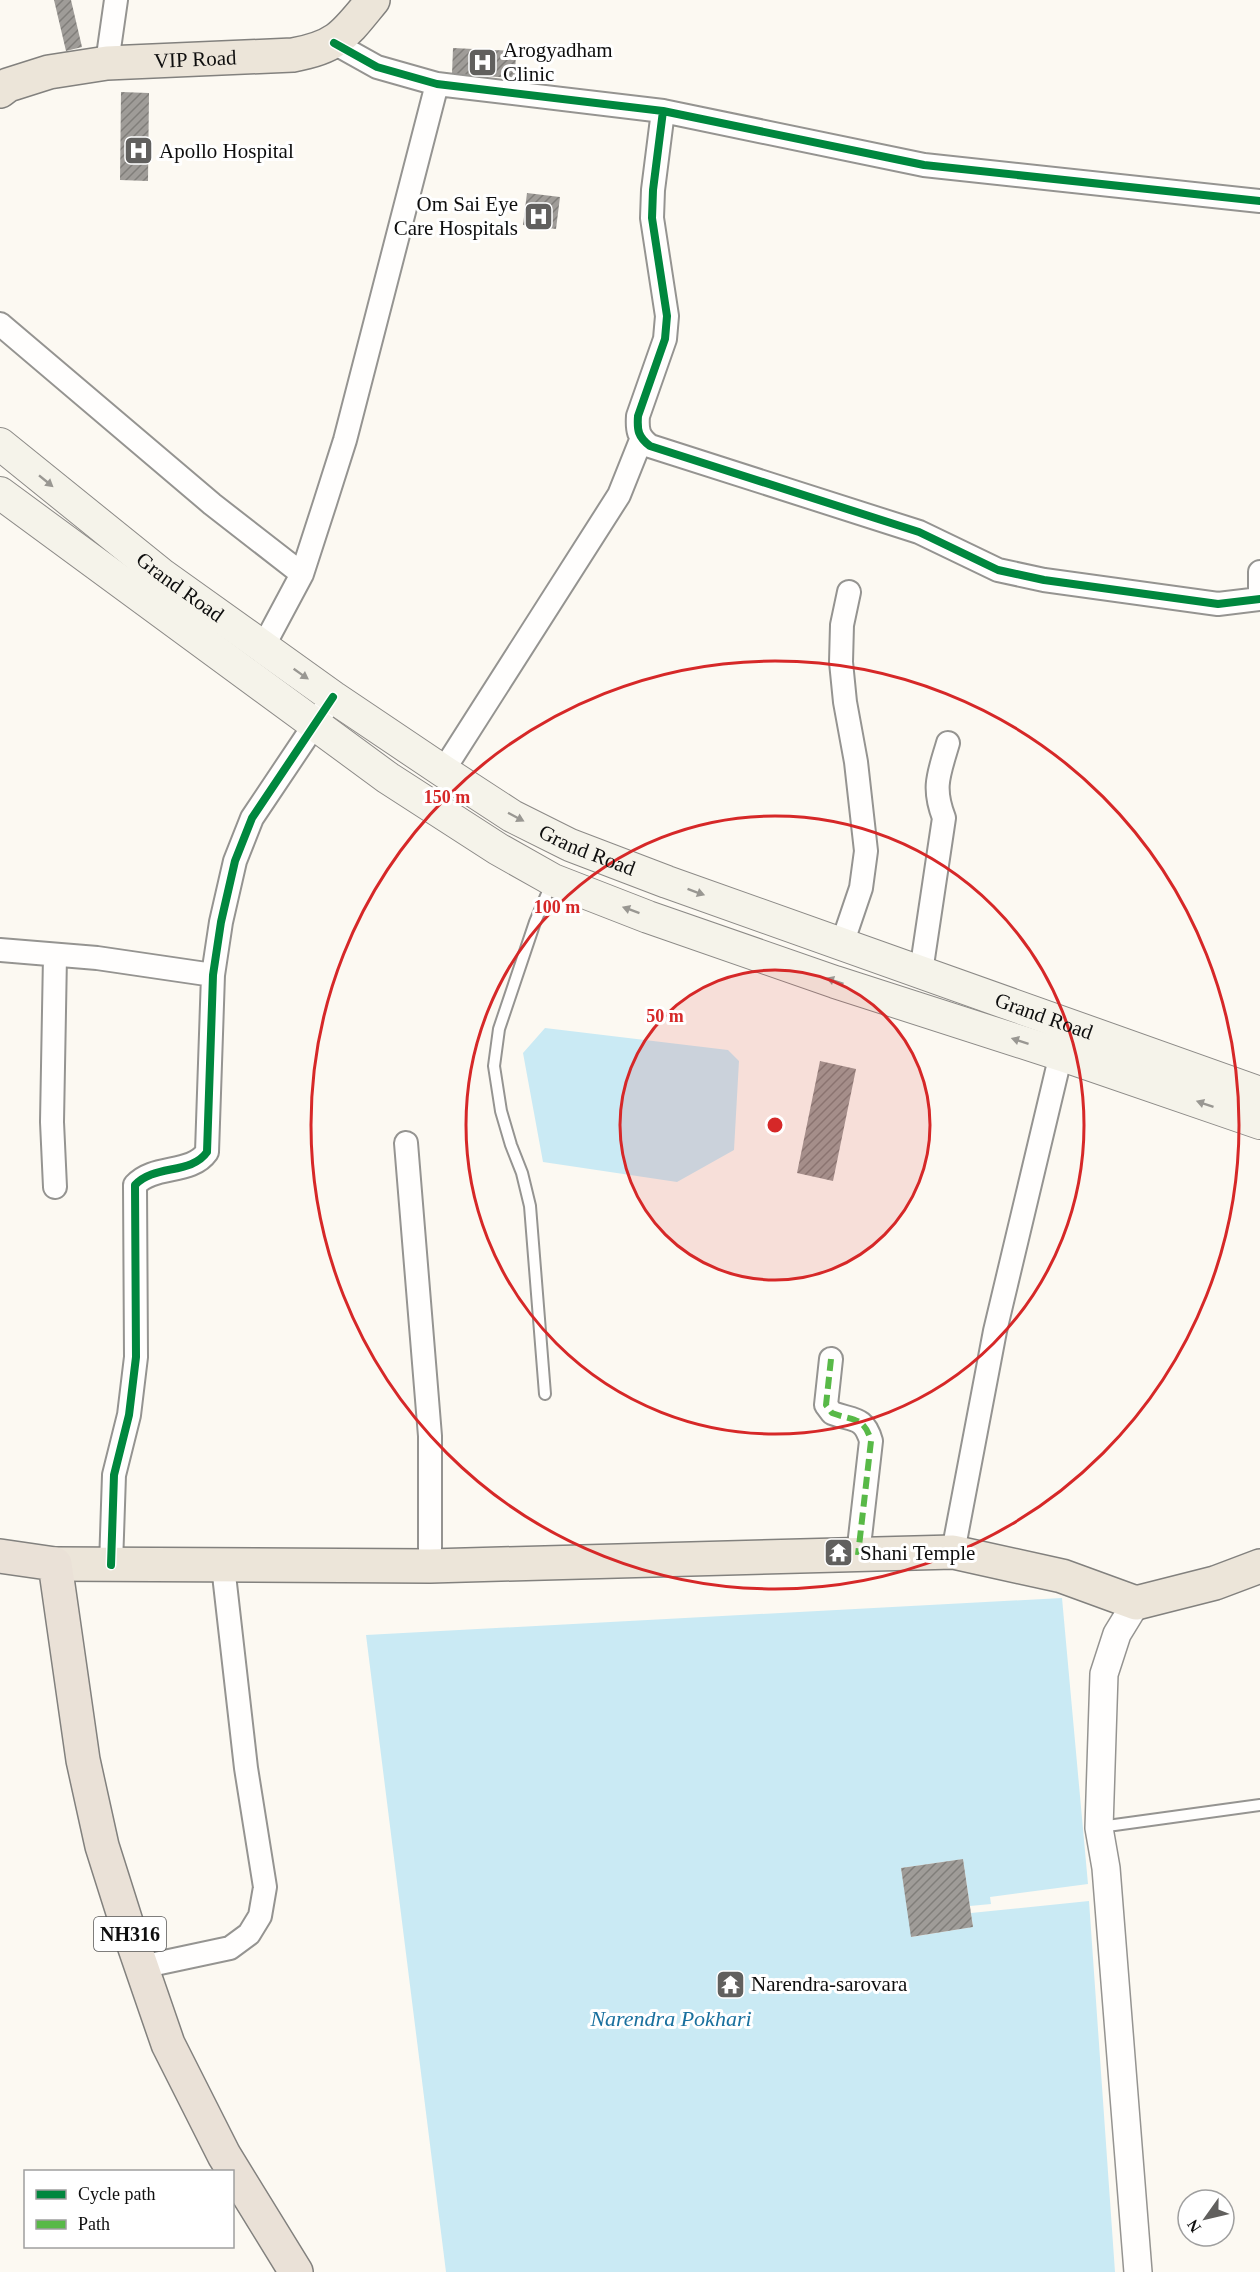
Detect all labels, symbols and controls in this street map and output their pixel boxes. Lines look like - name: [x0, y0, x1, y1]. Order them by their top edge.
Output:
- place label: Arogyadham Clinic: [503, 38, 613, 86]
- street label: VIP Road: [153, 45, 238, 73]
- hospital icon: Arogyadham Clinic: [466, 46, 498, 78]
- hospital icon: Apollo Hospital: [122, 135, 154, 167]
- place label: Apollo Hospital: [159, 139, 294, 163]
- place label: Om Sai Eye Care Hospitals: [394, 192, 518, 240]
- hospital icon: Om Sai Eye Care Hospitals: [523, 200, 555, 232]
- one-way arrow: [38, 474, 53, 486]
- street label: Grand Road: [132, 547, 229, 627]
- one-way arrow: [293, 668, 309, 680]
- text: 150 m: [424, 787, 470, 807]
- one-way arrow: [508, 812, 525, 822]
- street label: Grand Road: [535, 819, 639, 881]
- one-way arrow: [687, 887, 705, 897]
- text: 100 m: [534, 897, 580, 917]
- one-way arrow: [621, 905, 639, 915]
- one-way arrow: [826, 976, 844, 986]
- street label: Grand Road: [992, 988, 1096, 1045]
- text: 50 m: [646, 1006, 684, 1026]
- one-way arrow: [1011, 1036, 1029, 1045]
- one-way arrow: [1196, 1099, 1214, 1108]
- centre of rings: [765, 1115, 785, 1135]
- temple icon: Shani Temple: [823, 1537, 855, 1569]
- place label: Shani Temple: [860, 1541, 975, 1565]
- road number: NH316: [94, 1917, 166, 1951]
- temple icon: Narendra-sarovara: [714, 1968, 746, 2000]
- place label: Narendra-sarovara: [751, 1972, 908, 1996]
- water label: Narendra Pokhari: [589, 2006, 752, 2031]
- legend: [24, 2170, 234, 2248]
- text: Cycle path: [78, 2184, 155, 2204]
- north arrow: [1176, 2188, 1236, 2248]
- text: Path: [78, 2214, 110, 2234]
- text: N: [1183, 2216, 1204, 2236]

